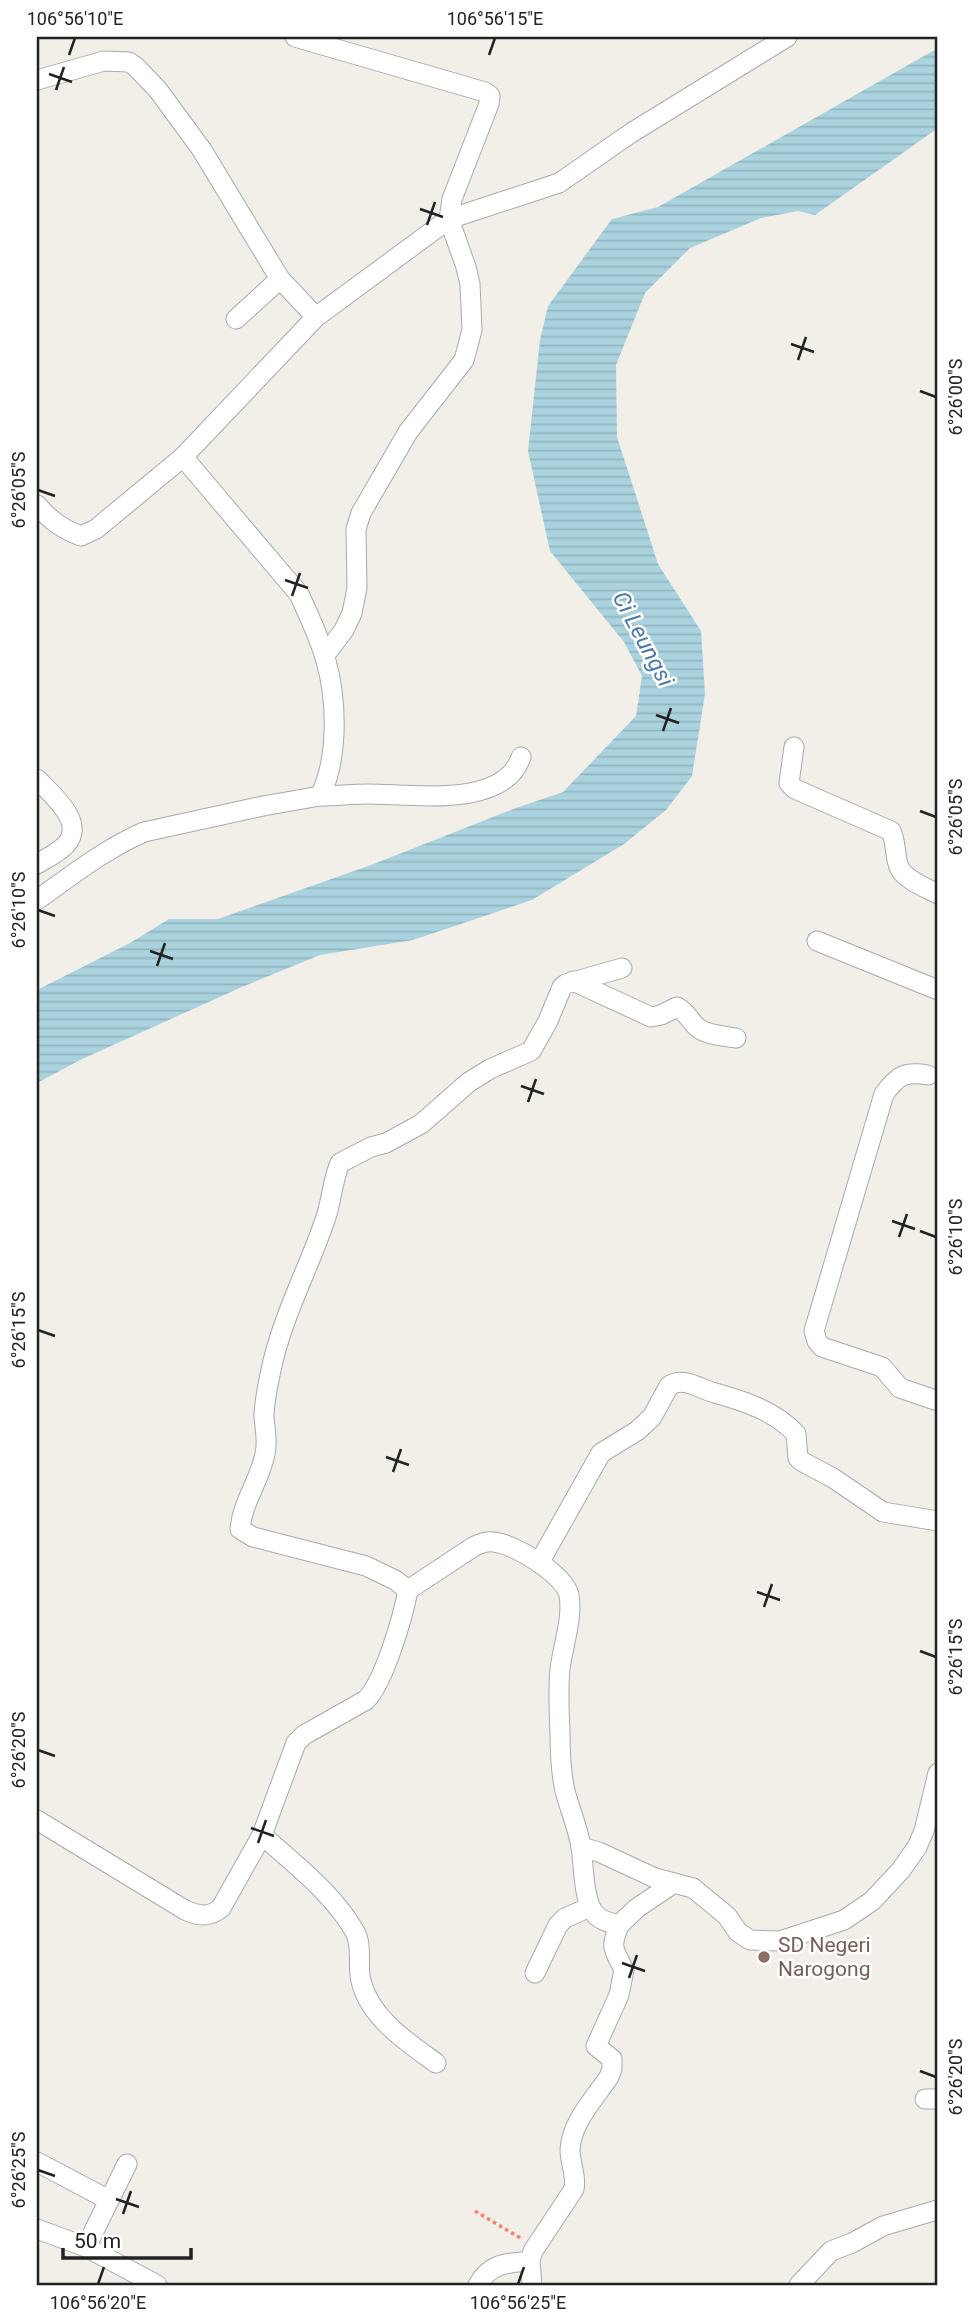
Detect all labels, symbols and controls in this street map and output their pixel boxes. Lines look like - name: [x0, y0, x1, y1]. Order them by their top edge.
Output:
- text: 106°56'10"E: [27, 8, 123, 29]
- text: 106°56'15"E: [447, 8, 543, 29]
- text: 6°26'00"S: [945, 358, 966, 435]
- text: 6°26'05"S: [8, 451, 29, 528]
- water label: Ci Leungsi: [607, 587, 679, 692]
- text: 6°26'05"S: [945, 778, 966, 855]
- text: 6°26'10"S: [8, 871, 29, 948]
- text: 6°26'10"S: [945, 1198, 966, 1275]
- text: 6°26'15"S: [8, 1291, 29, 1368]
- text: 6°26'15"S: [945, 1618, 966, 1695]
- text: 6°26'20"S: [8, 1711, 29, 1788]
- place label: SD Negeri Narogong: [778, 1933, 871, 1981]
- marker: SD Negeri Narogong: [756, 1949, 772, 1965]
- text: 6°26'20"S: [945, 2038, 966, 2115]
- text: 6°26'25"S: [8, 2131, 29, 2208]
- scale bar: [63, 2217, 191, 2261]
- text: 50 m: [74, 2229, 121, 2253]
- text: 106°56'20"E: [50, 2292, 146, 2313]
- text: 106°56'25"E: [470, 2292, 566, 2313]

